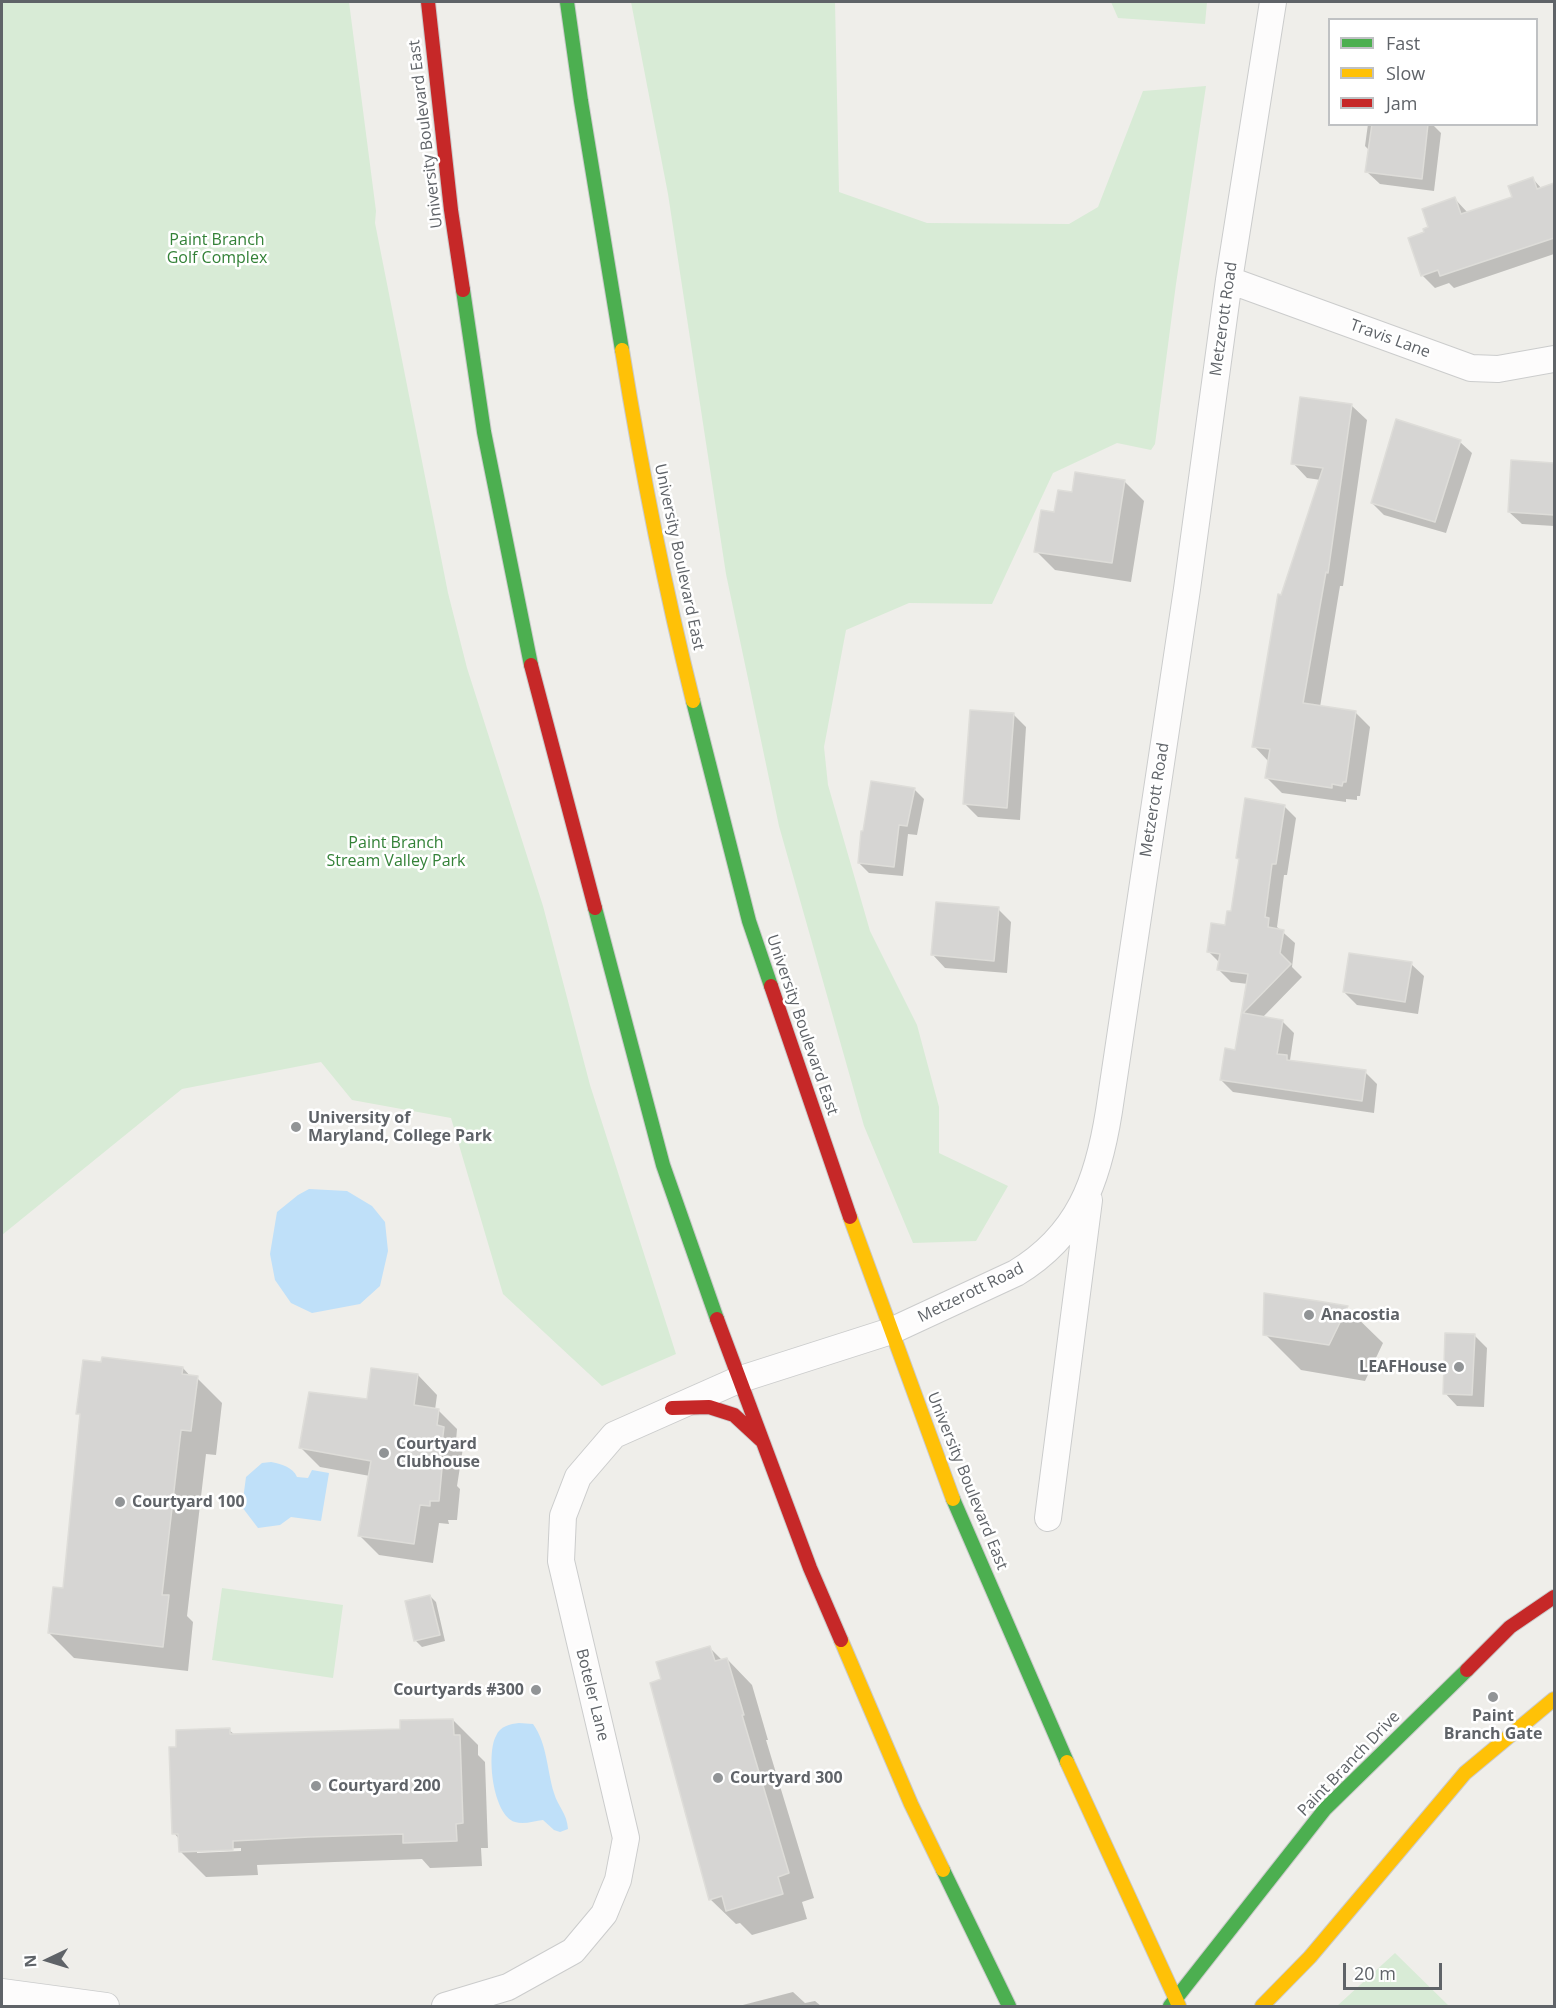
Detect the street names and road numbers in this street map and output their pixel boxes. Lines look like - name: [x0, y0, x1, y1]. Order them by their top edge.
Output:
- street label: University Boulevard East: [405, 39, 447, 229]
- street label: Metzerott Road: [1206, 260, 1242, 378]
- street label: Travis Lane: [1347, 316, 1433, 362]
- street label: University Boulevard East: [650, 462, 708, 652]
- street label: Metzerott Road: [1136, 741, 1174, 859]
- street label: University Boulevard East: [762, 932, 842, 1118]
- street label: Metzerott Road: [915, 1259, 1027, 1327]
- street label: University Boulevard East: [923, 1389, 1011, 1573]
- street label: Boteler Lane: [571, 1647, 613, 1743]
- street label: Paint Branch Drive: [1294, 1707, 1404, 1821]

